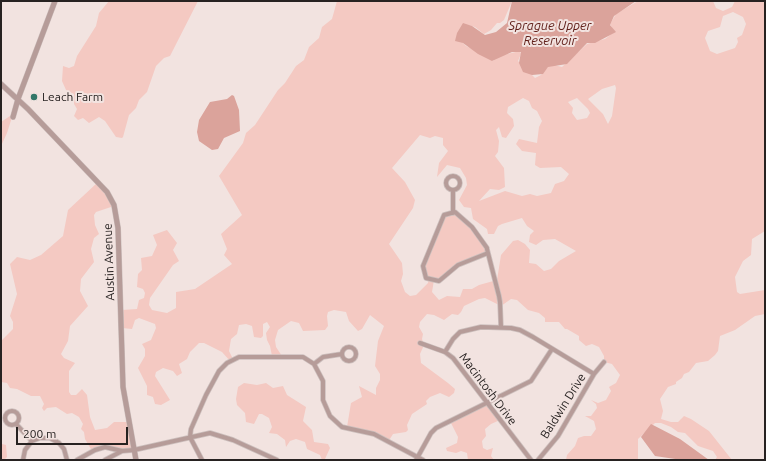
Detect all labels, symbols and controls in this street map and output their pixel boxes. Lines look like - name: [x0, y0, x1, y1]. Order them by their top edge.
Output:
- water label: Sprague Upper Reservoir: [508, 18, 592, 49]
- place label: Leach Farm: [42, 90, 103, 104]
- marker: Leach Farm: [29, 92, 39, 102]
- street label: Austin Avenue: [100, 223, 118, 301]
- street label: Macintosh Drive: [456, 350, 520, 428]
- street label: Baldwin Drive: [537, 371, 589, 441]
- scale bar: [18, 419, 130, 445]
- text: 200 m: [23, 427, 56, 440]

